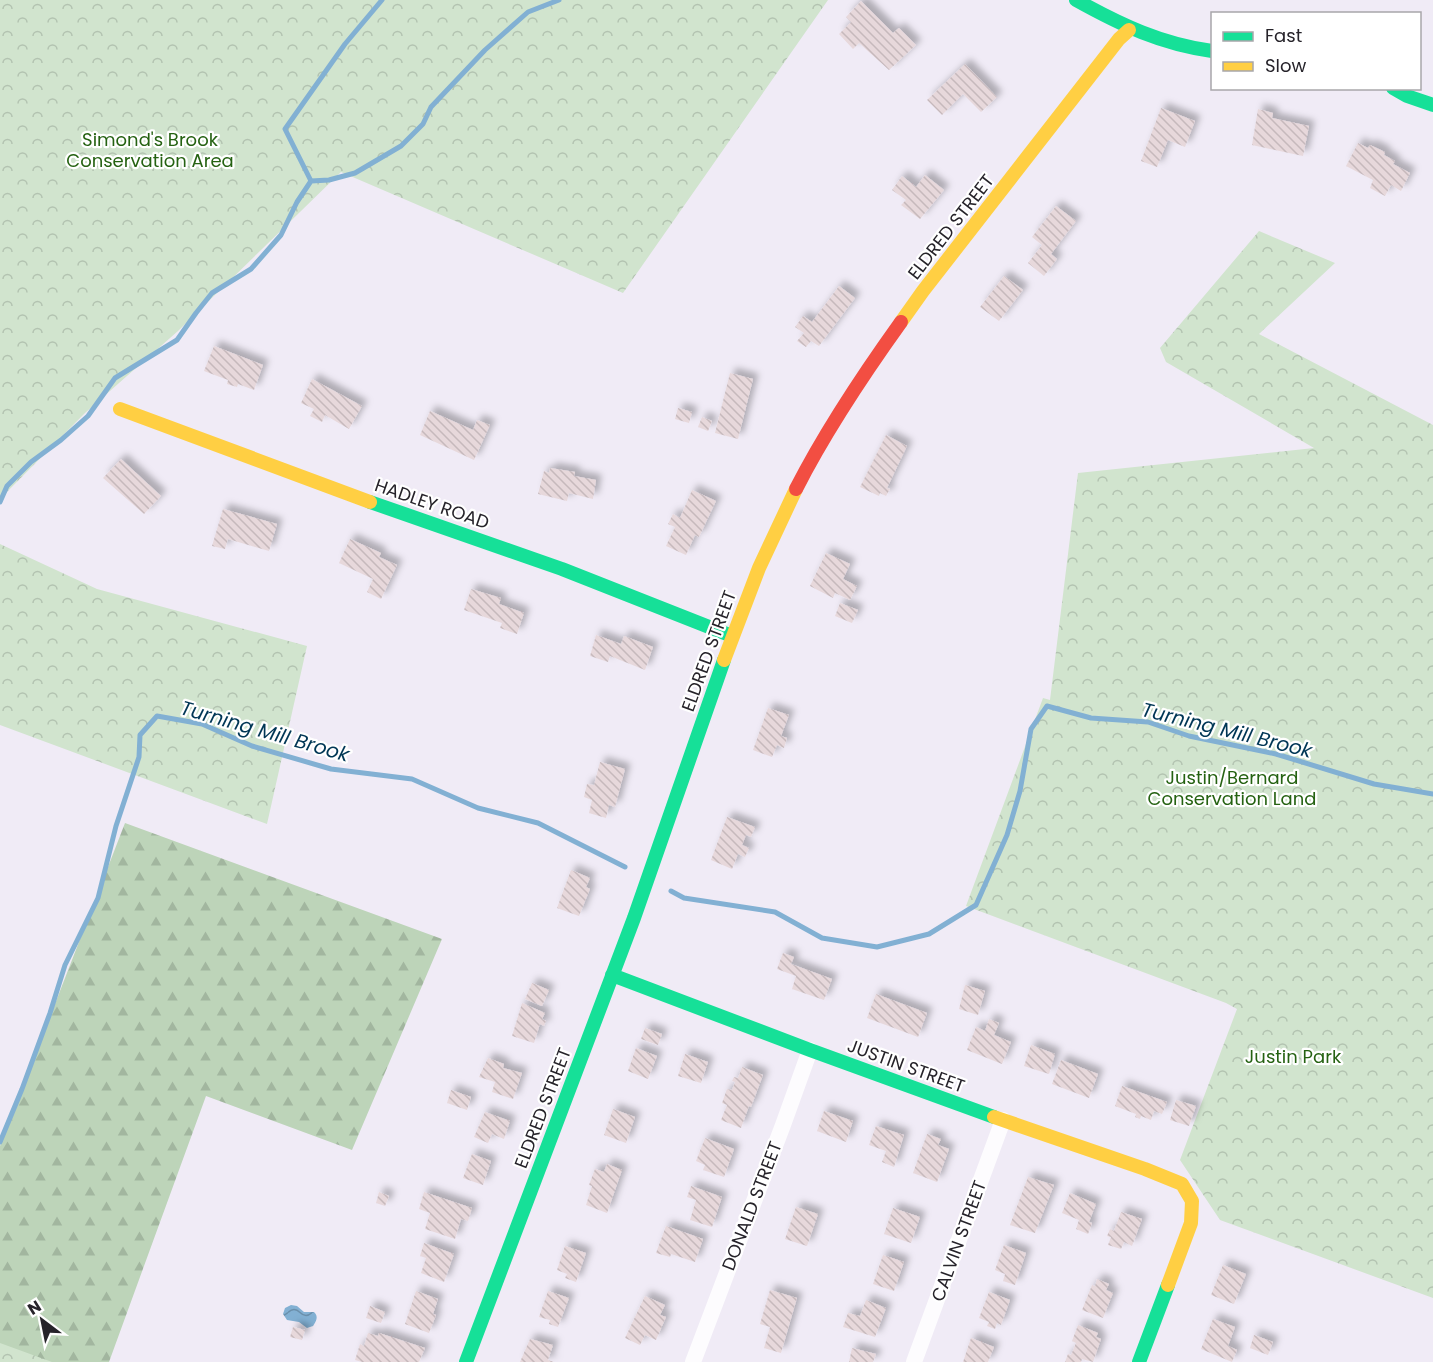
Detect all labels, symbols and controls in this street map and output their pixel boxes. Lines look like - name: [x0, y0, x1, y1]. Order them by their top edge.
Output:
- legend: [1211, 12, 1421, 90]
- text: Fast: [1265, 23, 1302, 48]
- text: Slow: [1265, 53, 1307, 78]
- park label: Simond's Brook Conservation Area: [66, 127, 234, 173]
- street label: ELDRED STREET: [902, 169, 1000, 284]
- street label: HADLEY ROAD: [372, 472, 493, 535]
- street label: ELDRED STREET: [675, 587, 742, 715]
- water label: Turning Mill Brook: [177, 693, 354, 769]
- water label: Turning Mill Brook: [1139, 695, 1317, 765]
- park label: Justin/Bernard Conservation Land: [1148, 765, 1316, 811]
- street label: JUSTIN STREET: [844, 1033, 969, 1098]
- street label: ELDRED STREET: [508, 1044, 577, 1172]
- park label: Justin Park: [1245, 1044, 1342, 1069]
- street label: DONALD STREET: [715, 1137, 788, 1274]
- street label: CALVIN STREET: [925, 1176, 992, 1305]
- north arrow: [12, 1290, 72, 1350]
- text: N: [23, 1295, 46, 1321]

